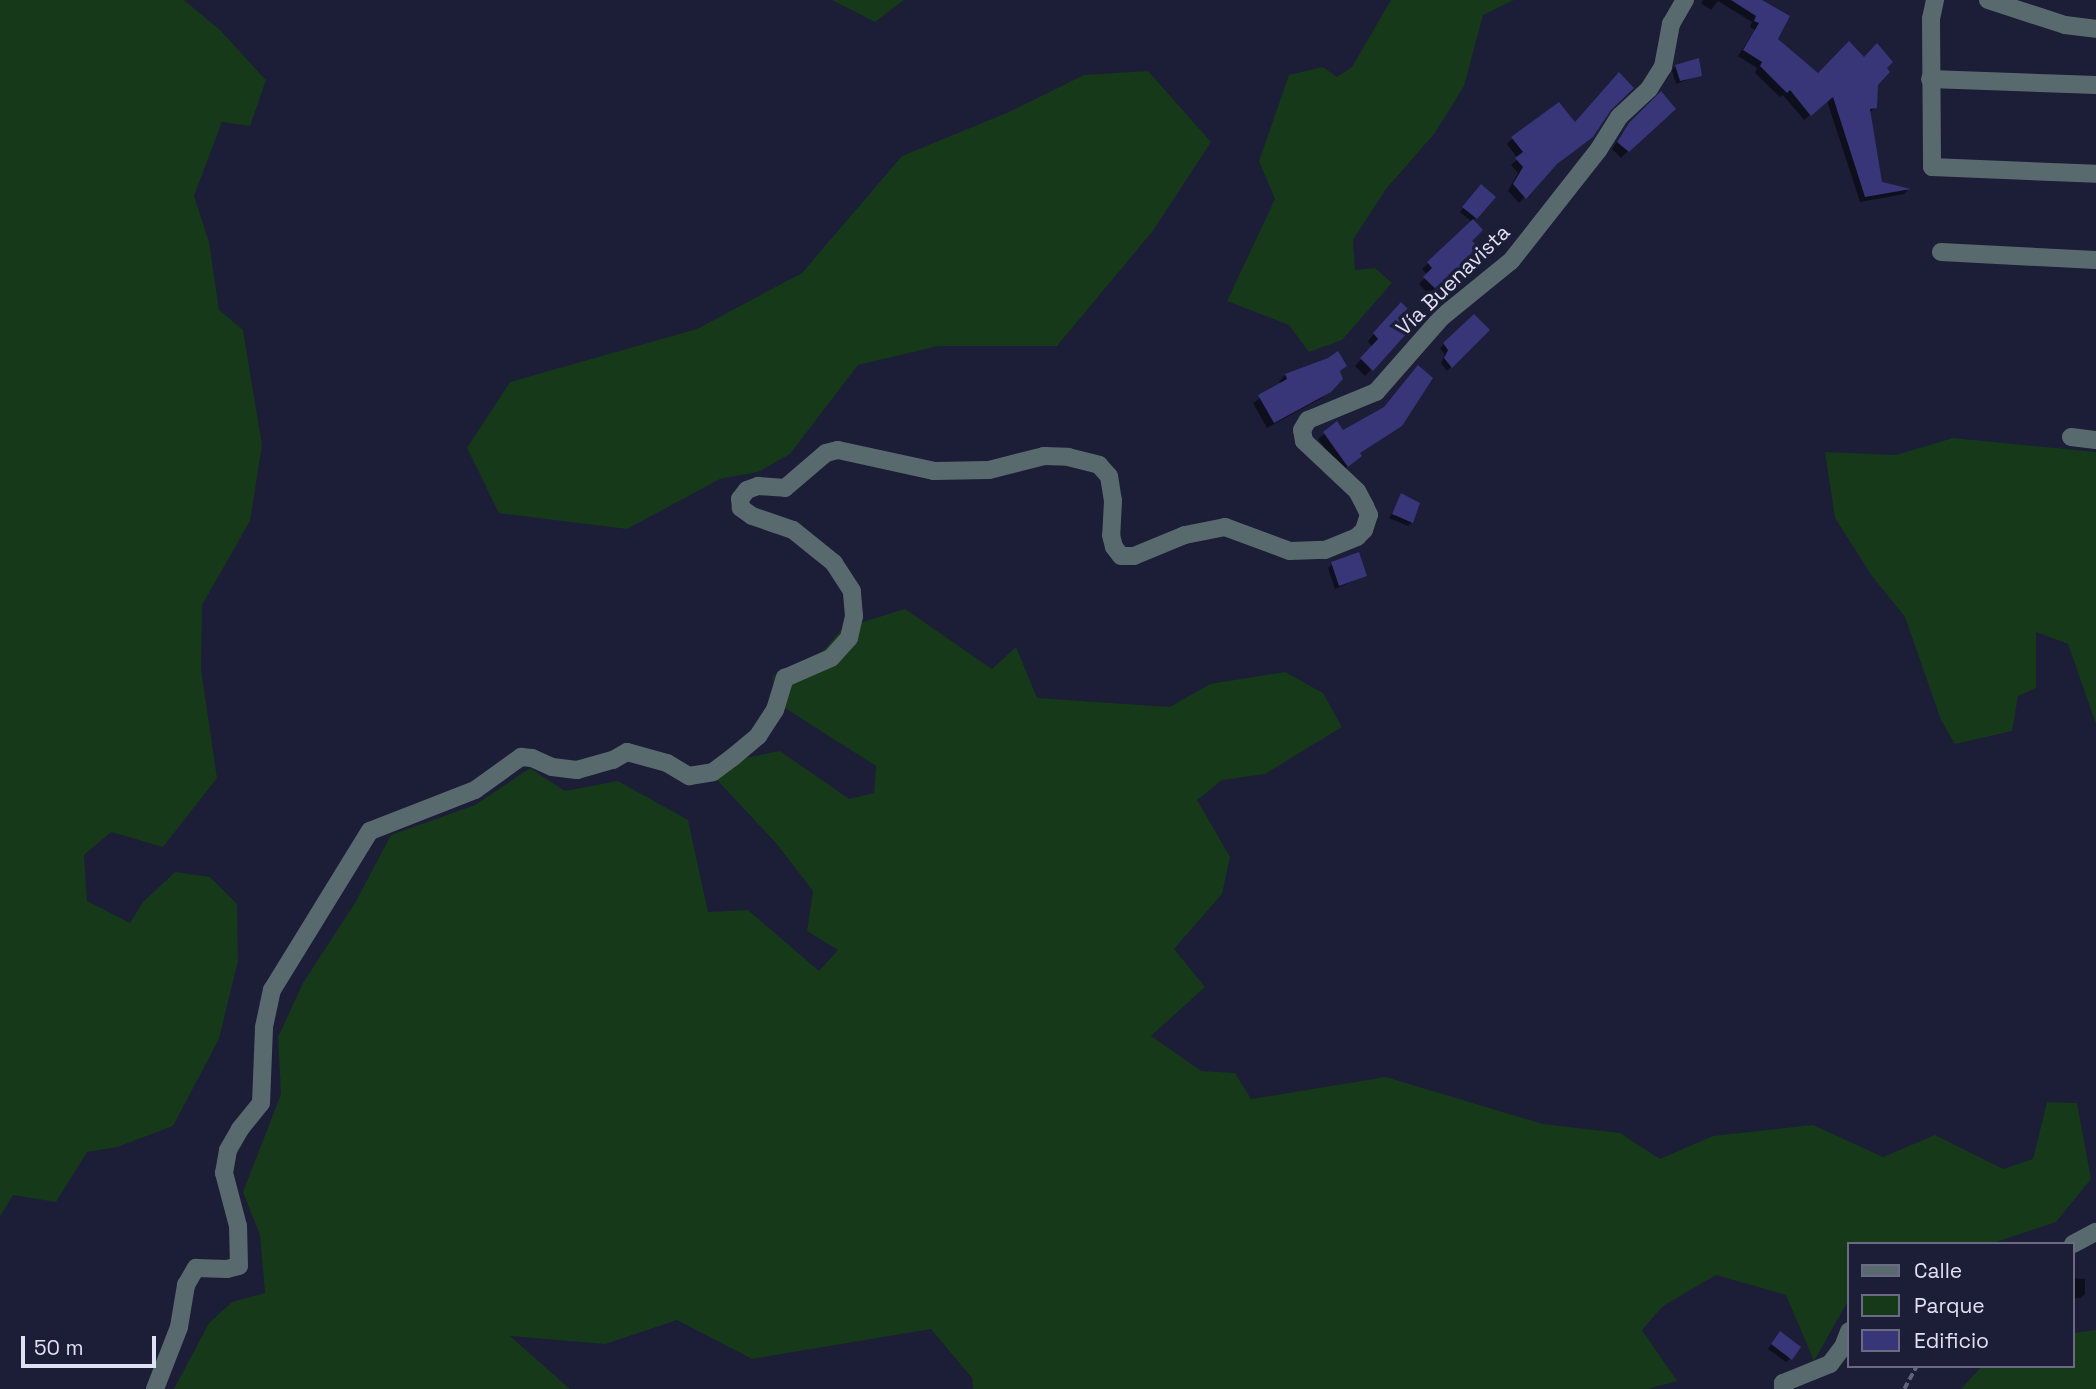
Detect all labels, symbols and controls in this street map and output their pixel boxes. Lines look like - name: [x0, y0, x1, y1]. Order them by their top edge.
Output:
- street label: Vía Buenavista: [1391, 219, 1515, 341]
- legend: [1848, 1242, 2075, 1368]
- text: Calle: [1914, 1257, 1962, 1284]
- text: Parque: [1914, 1292, 1985, 1319]
- scale bar: [24, 1322, 159, 1366]
- text: Edificio: [1914, 1327, 1989, 1354]
- text: 50 m: [34, 1334, 84, 1361]

